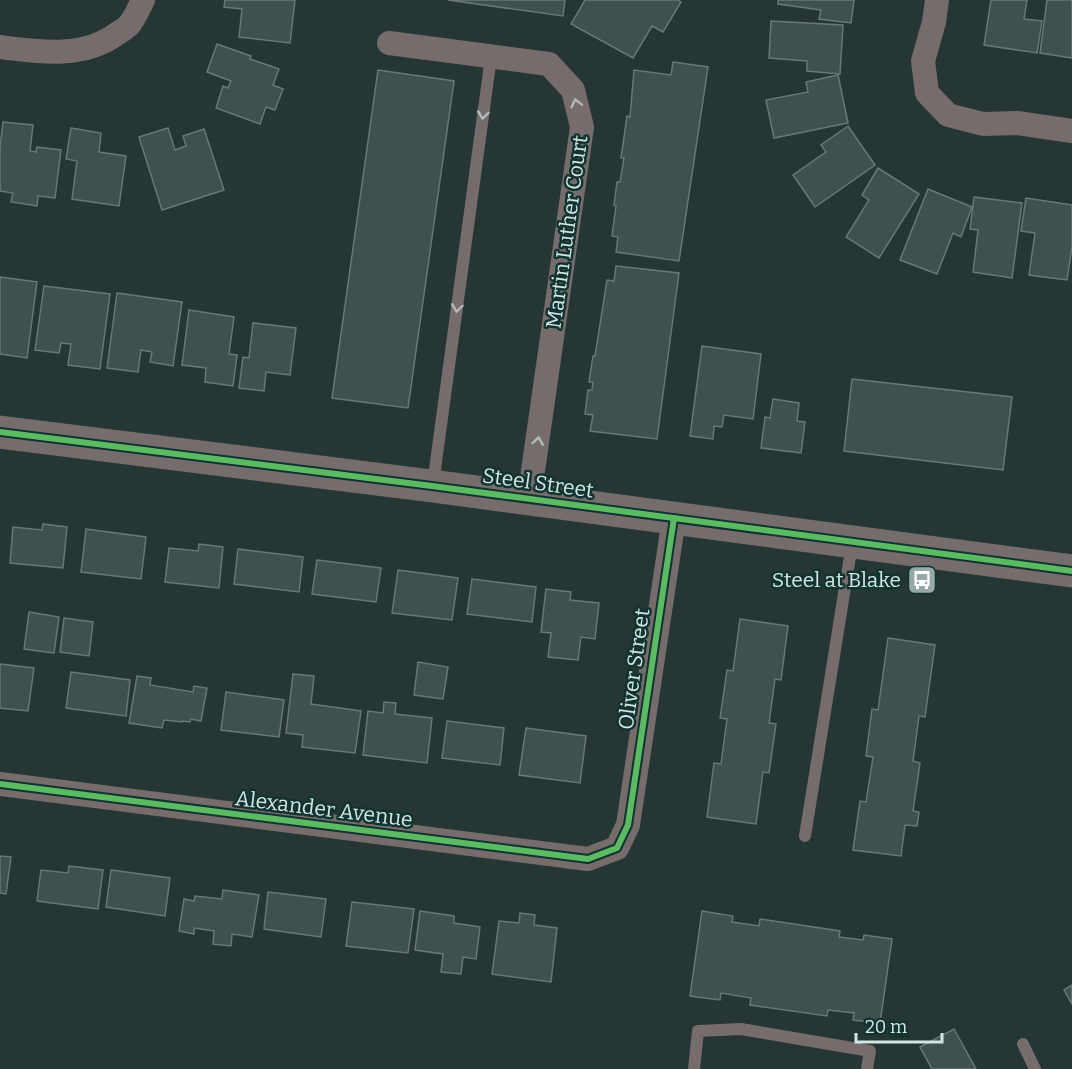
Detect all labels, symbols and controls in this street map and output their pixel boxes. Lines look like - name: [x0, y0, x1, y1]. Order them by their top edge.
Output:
- one-way arrow: [571, 98, 584, 108]
- one-way arrow: [478, 110, 490, 119]
- street label: Martin Luther Court: [541, 133, 594, 330]
- one-way arrow: [451, 303, 463, 313]
- one-way arrow: [531, 436, 543, 446]
- street label: Steel Street: [481, 462, 596, 504]
- bus stop icon: Steel at Blake: [906, 564, 938, 596]
- place label: Steel at Blake: [772, 567, 901, 593]
- street label: Oliver Street: [613, 606, 655, 731]
- street label: Alexander Avenue: [234, 785, 414, 833]
- scale bar: [856, 1006, 942, 1044]
- text: 20 m: [865, 1016, 907, 1038]

